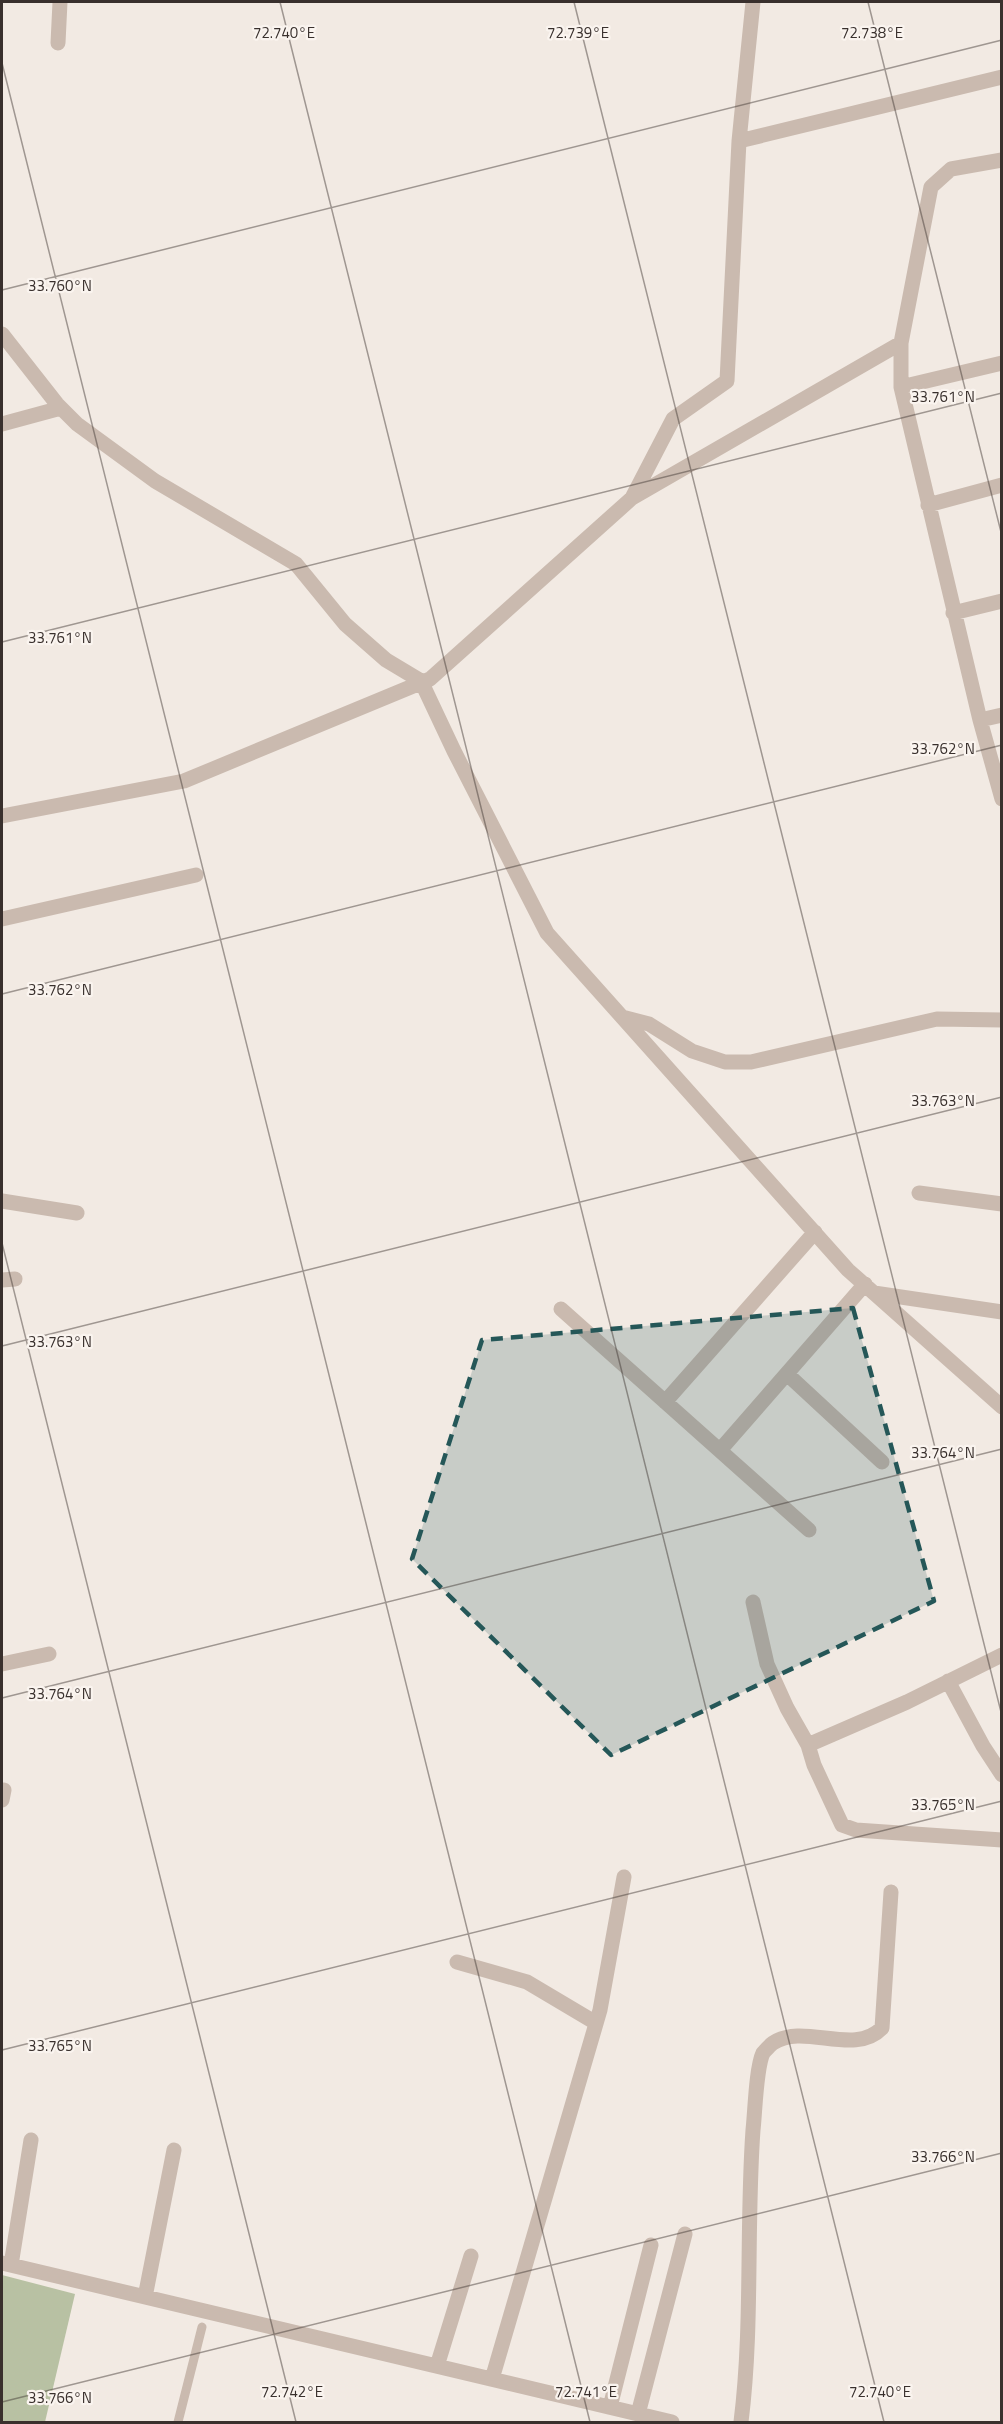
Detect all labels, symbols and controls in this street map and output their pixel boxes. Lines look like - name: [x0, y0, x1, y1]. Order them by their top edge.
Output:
- text: 72.740°E: [253, 21, 315, 44]
- text: 72.739°E: [547, 21, 609, 44]
- text: 72.738°E: [841, 21, 903, 44]
- text: 33.760°N: [28, 274, 92, 297]
- text: 33.761°N: [911, 385, 975, 408]
- text: 33.761°N: [28, 626, 92, 649]
- text: 33.762°N: [911, 737, 975, 760]
- text: 33.762°N: [28, 978, 92, 1001]
- text: 33.763°N: [911, 1089, 975, 1112]
- text: 33.763°N: [28, 1330, 92, 1353]
- text: 33.764°N: [911, 1441, 975, 1464]
- text: 33.764°N: [28, 1682, 92, 1705]
- text: 33.765°N: [911, 1793, 975, 1816]
- text: 33.765°N: [28, 2034, 92, 2057]
- text: 33.766°N: [911, 2145, 975, 2168]
- text: 72.742°E: [261, 2380, 323, 2403]
- text: 72.741°E: [555, 2380, 617, 2403]
- text: 72.740°E: [849, 2380, 911, 2403]
- text: 33.766°N: [28, 2386, 92, 2409]

